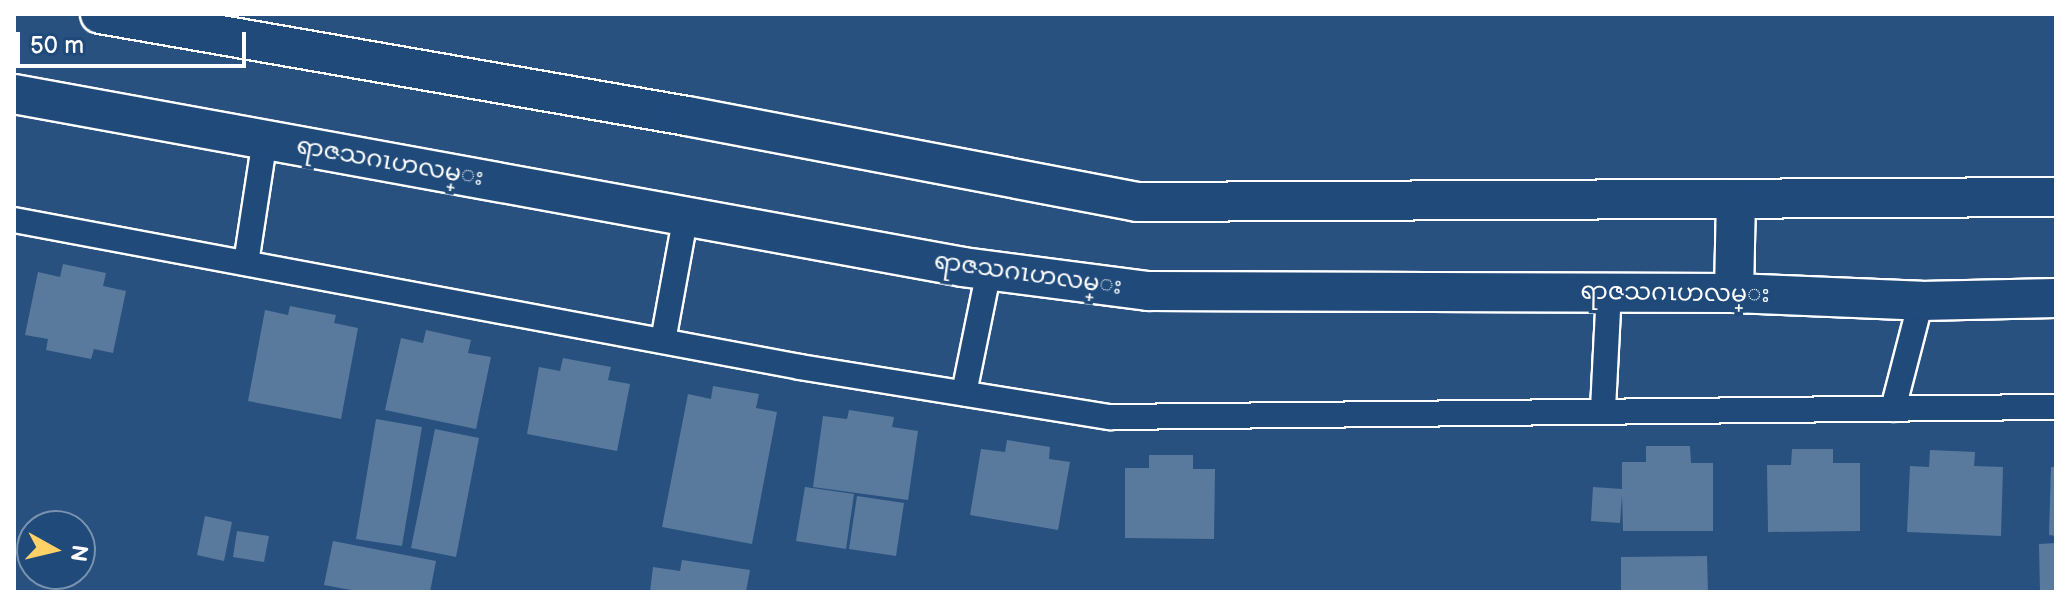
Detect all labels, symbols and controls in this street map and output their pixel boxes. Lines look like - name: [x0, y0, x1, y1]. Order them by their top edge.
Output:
- scale bar: [20, 16, 250, 66]
- text: 50 m: [30, 31, 84, 60]
- street label: ရာဇသဂၤဟလမ္း: [294, 131, 486, 193]
- street label: ရာဇသဂၤဟလမ္း: [932, 247, 1124, 301]
- street label: ရာဇသဂၤဟလမ္း: [1580, 277, 1770, 309]
- north arrow: [16, 510, 96, 590]
- text: N: [64, 543, 93, 563]

